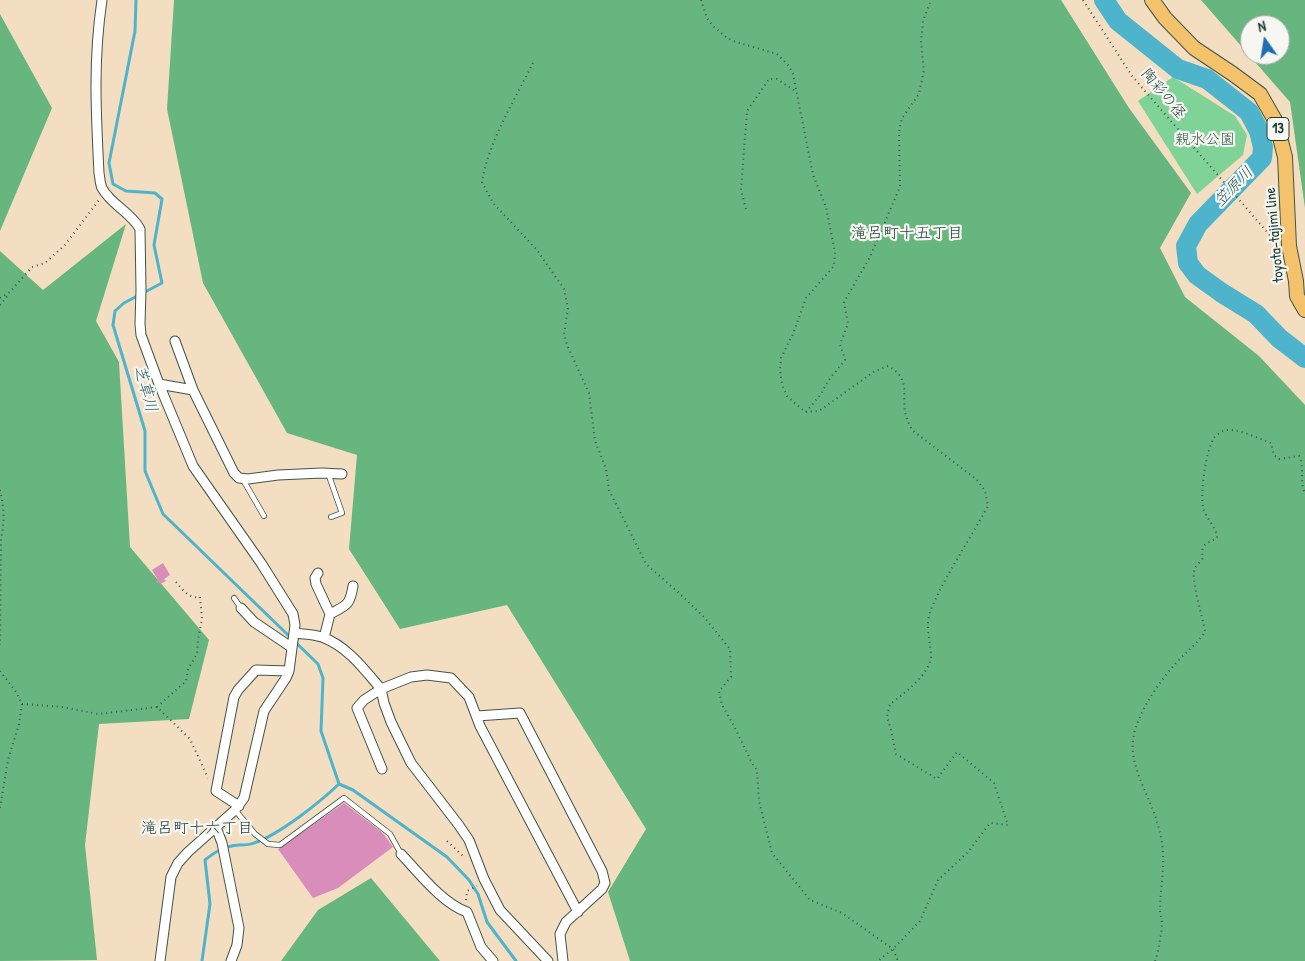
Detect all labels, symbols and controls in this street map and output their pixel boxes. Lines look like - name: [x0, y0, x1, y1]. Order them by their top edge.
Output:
- north arrow: [1240, 15, 1290, 65]
- text: N: [1256, 16, 1267, 36]
- street label: 陶彩の径: [1137, 65, 1189, 123]
- road number: 13: [1267, 118, 1289, 140]
- park label: 親水公園: [1175, 131, 1235, 149]
- water label: 笠原川: [1210, 163, 1258, 211]
- street label: toyota-tajimi line: [1262, 187, 1288, 283]
- district label: 滝呂町十五丁目: [851, 224, 963, 244]
- water label: 芝草川: [129, 363, 161, 415]
- district label: 滝呂町十六丁目: [141, 819, 253, 839]

